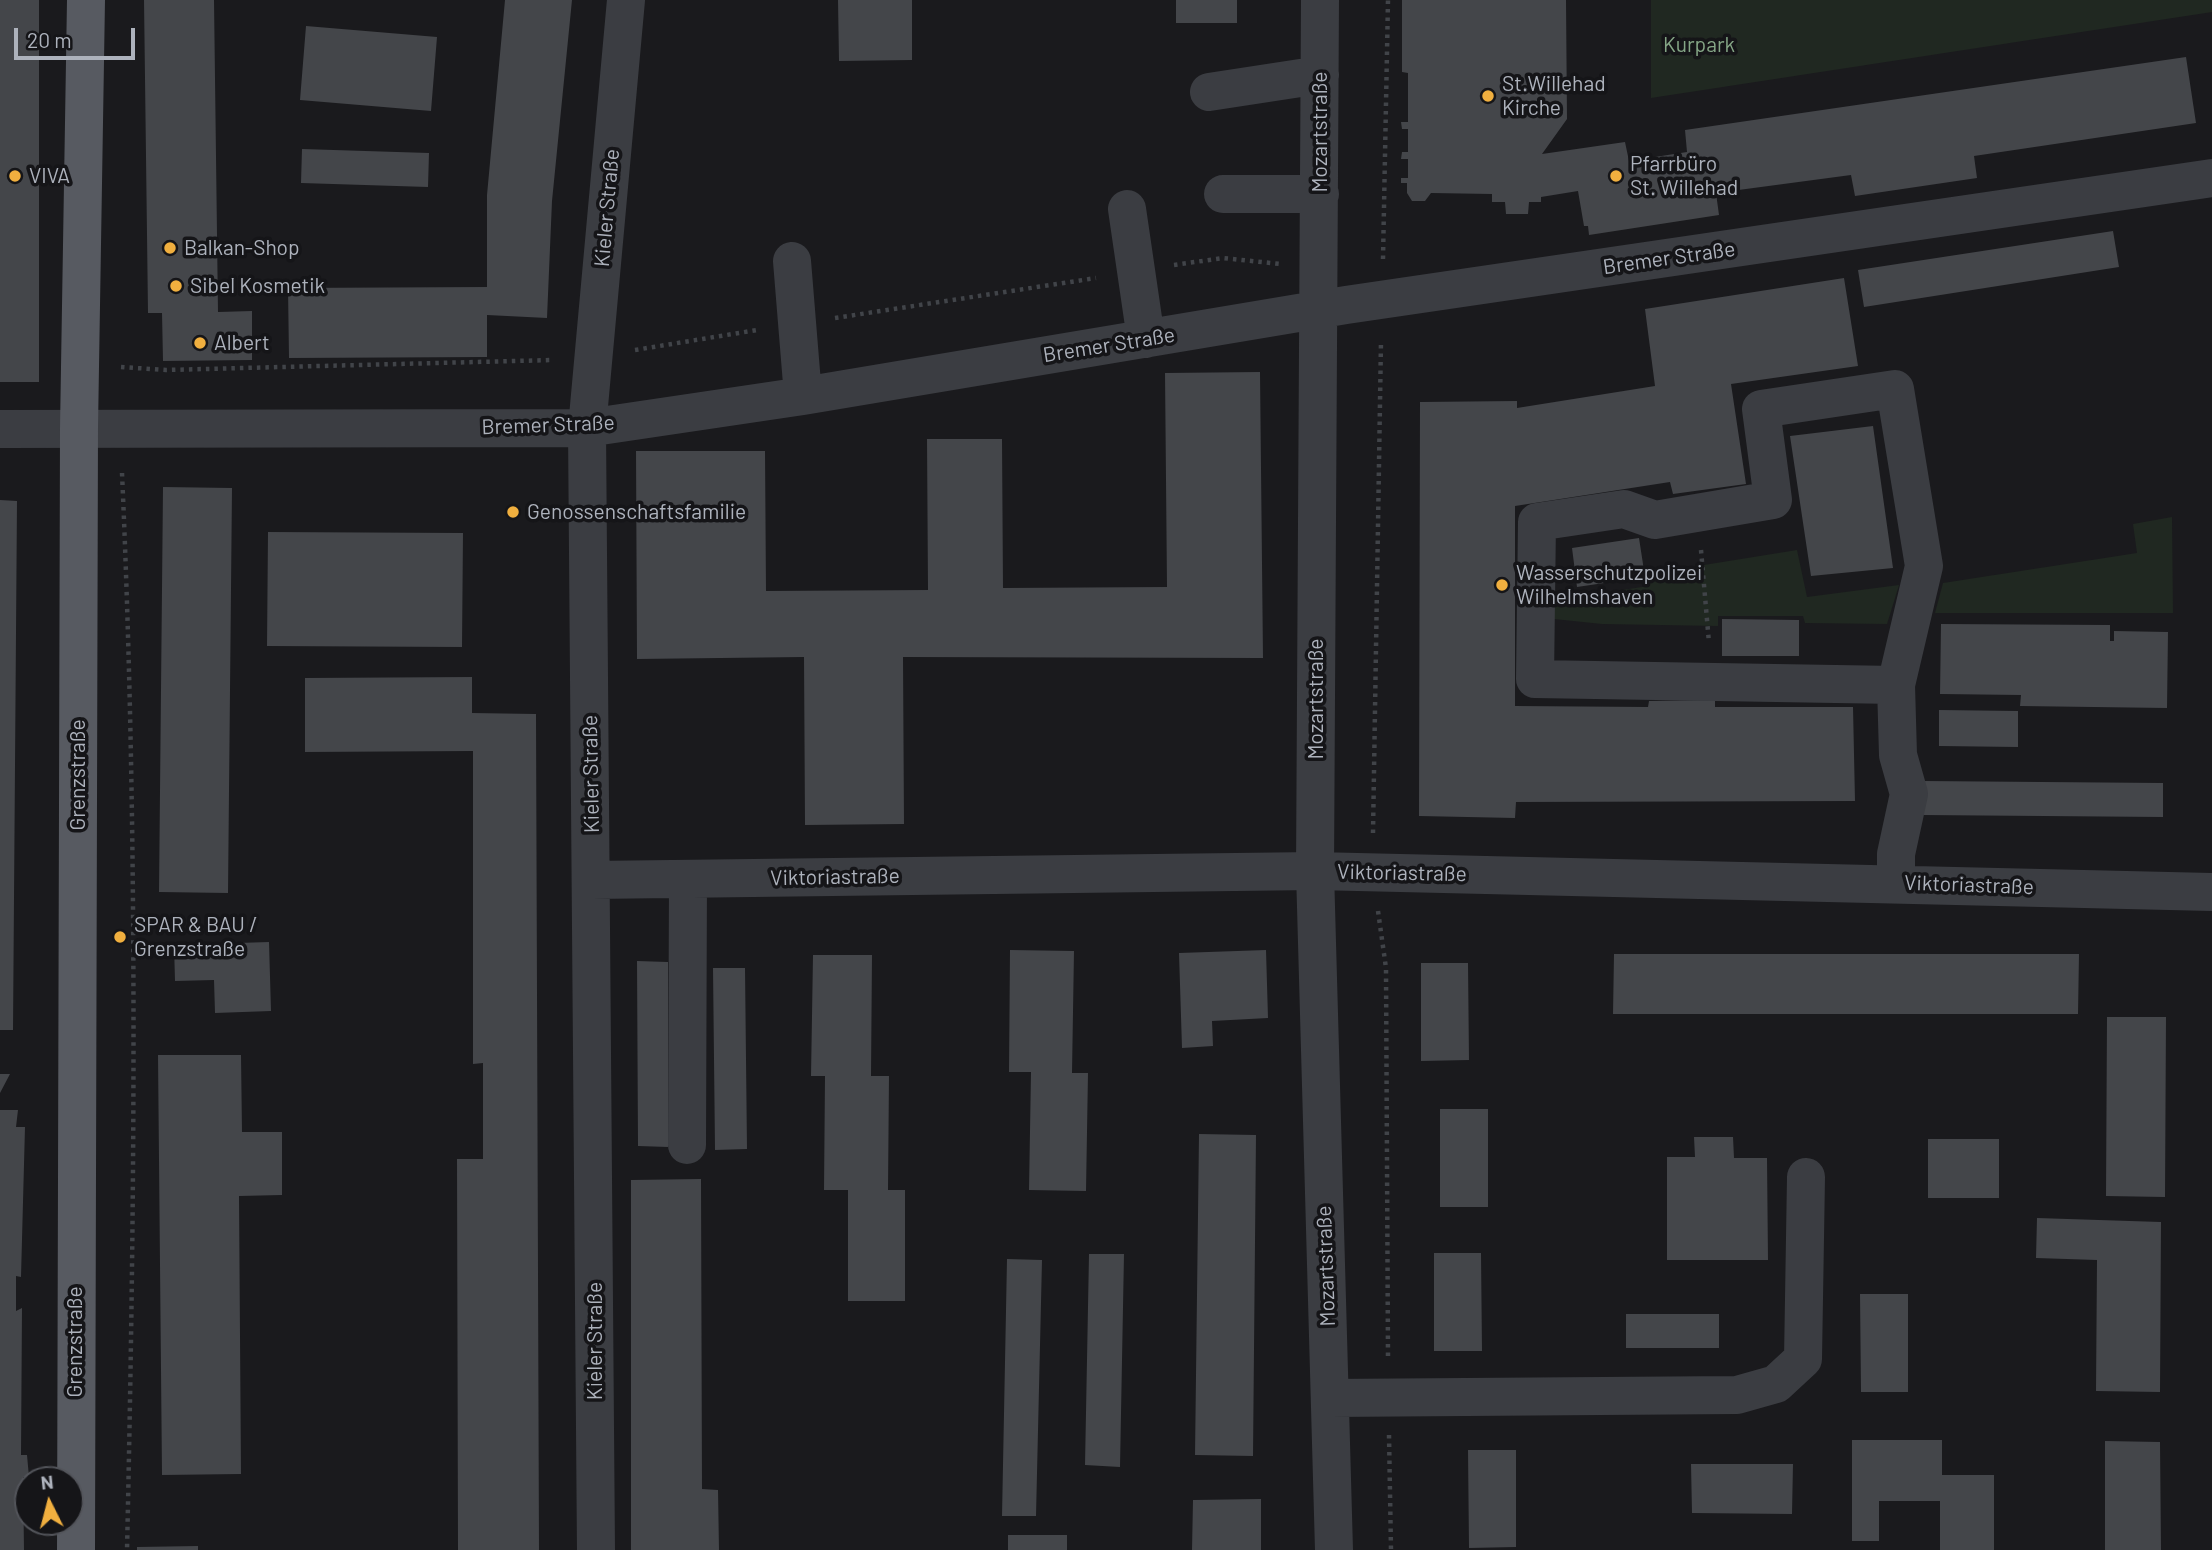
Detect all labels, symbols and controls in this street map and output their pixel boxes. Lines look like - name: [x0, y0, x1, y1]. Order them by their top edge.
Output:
- scale bar: [18, 14, 138, 58]
- text: 20 m: [27, 27, 72, 52]
- park label: Kurpark: [1663, 32, 1735, 58]
- street label: Mozartstraße: [1307, 71, 1333, 193]
- place label: St.Willehad Kirche: [1502, 71, 1606, 121]
- marker: St.Willehad Kirche: [1480, 88, 1496, 104]
- street label: Kieler Straße: [589, 148, 625, 268]
- place label: Pfarrbüro St. Willehad: [1630, 151, 1738, 201]
- place label: VIVA: [29, 163, 70, 189]
- marker: VIVA: [7, 168, 23, 184]
- marker: Pfarrbüro St. Willehad: [1608, 168, 1624, 184]
- place label: Balkan-Shop: [184, 235, 300, 261]
- street label: Bremer Straße: [1601, 236, 1737, 280]
- marker: Balkan-Shop: [162, 240, 178, 256]
- place label: Sibel Kosmetik: [190, 273, 325, 299]
- marker: Sibel Kosmetik: [168, 278, 184, 294]
- street label: Bremer Straße: [1041, 322, 1177, 368]
- place label: Albert: [214, 330, 270, 356]
- marker: Albert: [192, 335, 208, 351]
- street label: Bremer Straße: [481, 410, 615, 440]
- place label: Genossenschaftsfamilie: [527, 499, 746, 525]
- marker: Genossenschaftsfamilie: [505, 504, 521, 520]
- place label: Wasserschutzpolizei Wilhelmshaven: [1516, 560, 1702, 610]
- marker: Wasserschutzpolizei Wilhelmshaven: [1494, 577, 1510, 593]
- street label: Mozartstraße: [1303, 638, 1329, 760]
- street label: Kieler Straße: [577, 715, 605, 833]
- street label: Grenzstraße: [65, 719, 91, 831]
- street label: Viktoriastraße: [1337, 859, 1467, 887]
- street label: Viktoriastraße: [770, 863, 900, 891]
- street label: Viktoriastraße: [1904, 870, 2034, 900]
- place label: SPAR & BAU / Grenzstraße: [134, 912, 258, 962]
- marker: SPAR & BAU / Grenzstraße: [112, 929, 128, 945]
- street label: Mozartstraße: [1311, 1205, 1341, 1327]
- street label: Kieler Straße: [582, 1282, 608, 1400]
- street label: Grenzstraße: [62, 1286, 88, 1398]
- north arrow: [14, 1466, 84, 1536]
- text: N: [39, 1470, 54, 1494]

